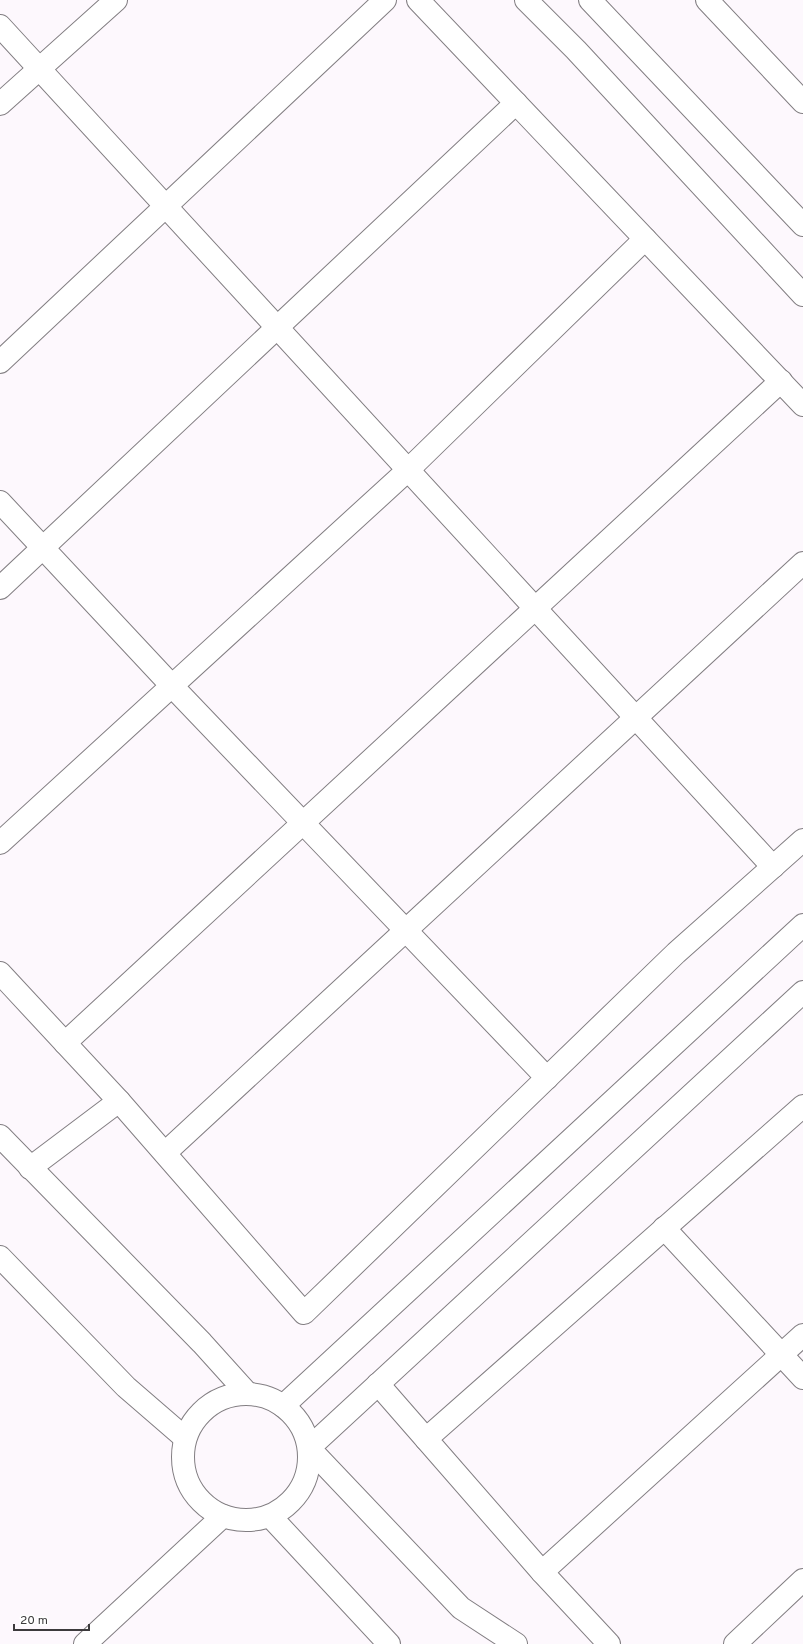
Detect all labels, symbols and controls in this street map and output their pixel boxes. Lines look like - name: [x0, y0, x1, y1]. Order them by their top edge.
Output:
- scale bar: [14, 1606, 89, 1632]
- text: 20 m: [20, 1613, 48, 1629]

